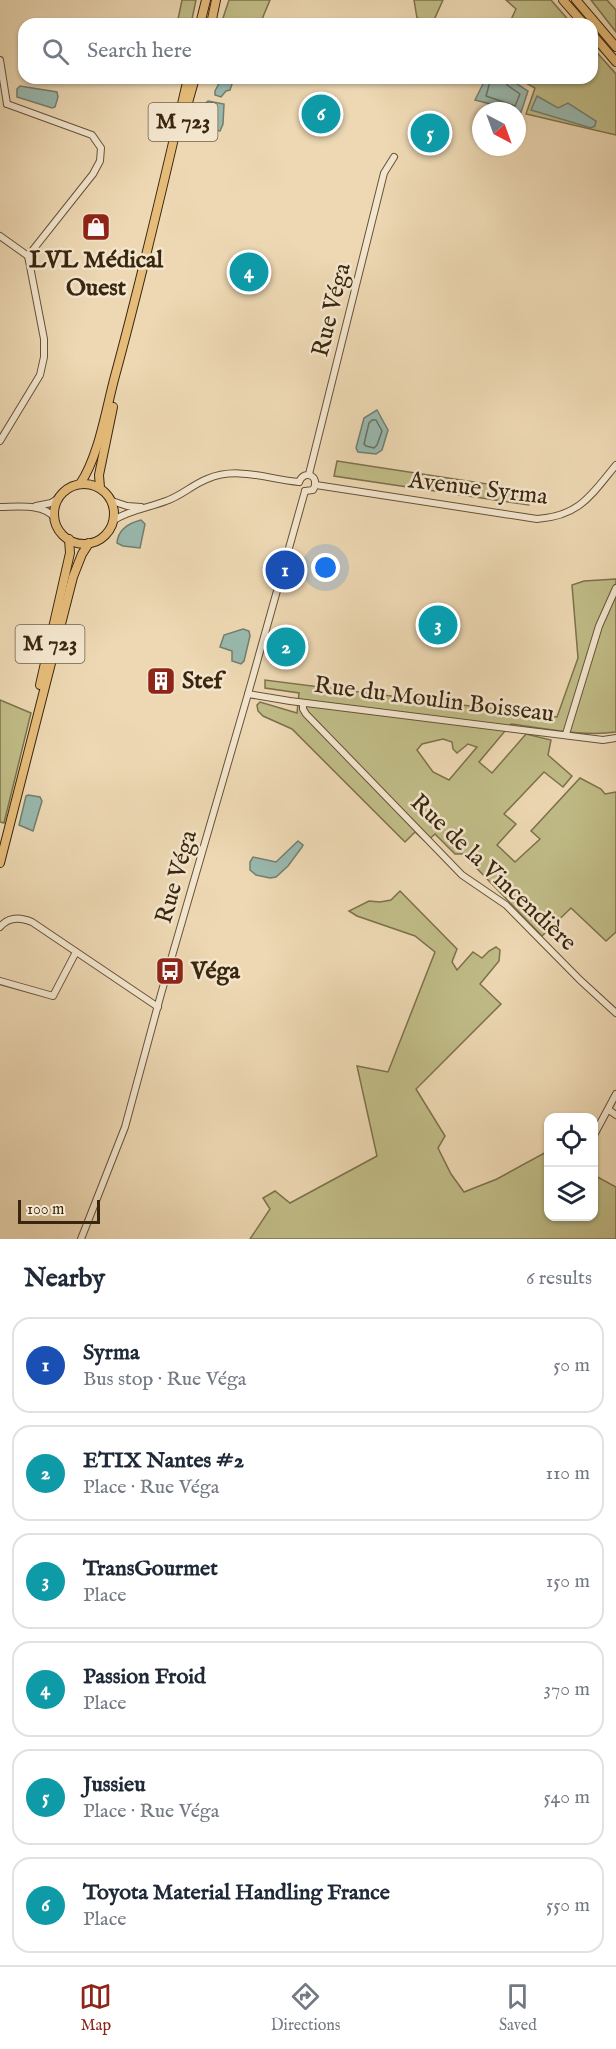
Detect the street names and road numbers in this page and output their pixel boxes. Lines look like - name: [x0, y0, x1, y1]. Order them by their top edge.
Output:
- road number: M 723: [148, 103, 218, 141]
- street label: Rue Véga: [305, 259, 359, 360]
- street label: Avenue Syrma: [406, 465, 550, 513]
- road number: M 723: [16, 625, 84, 663]
- street label: Rue du Moulin Boisseau: [312, 670, 556, 730]
- street label: Rue de la Vincendière: [403, 788, 583, 958]
- street label: Rue Véga: [149, 826, 205, 927]

